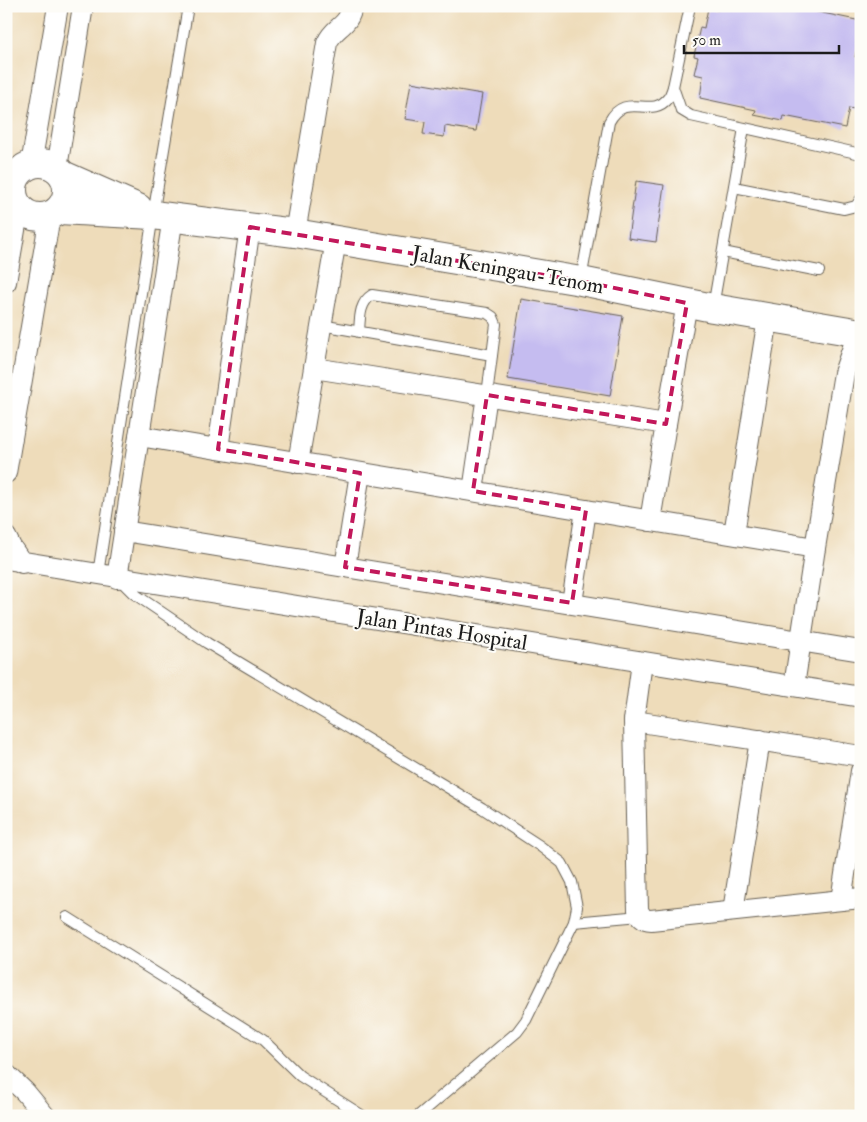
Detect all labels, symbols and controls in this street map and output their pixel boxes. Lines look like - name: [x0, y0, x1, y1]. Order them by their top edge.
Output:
- scale bar: [684, 22, 840, 54]
- text: 50 m: [692, 31, 721, 50]
- street label: Jalan Keningau-Tenom: [409, 240, 606, 300]
- street label: Jalan Pintas Hospital: [354, 603, 530, 657]

